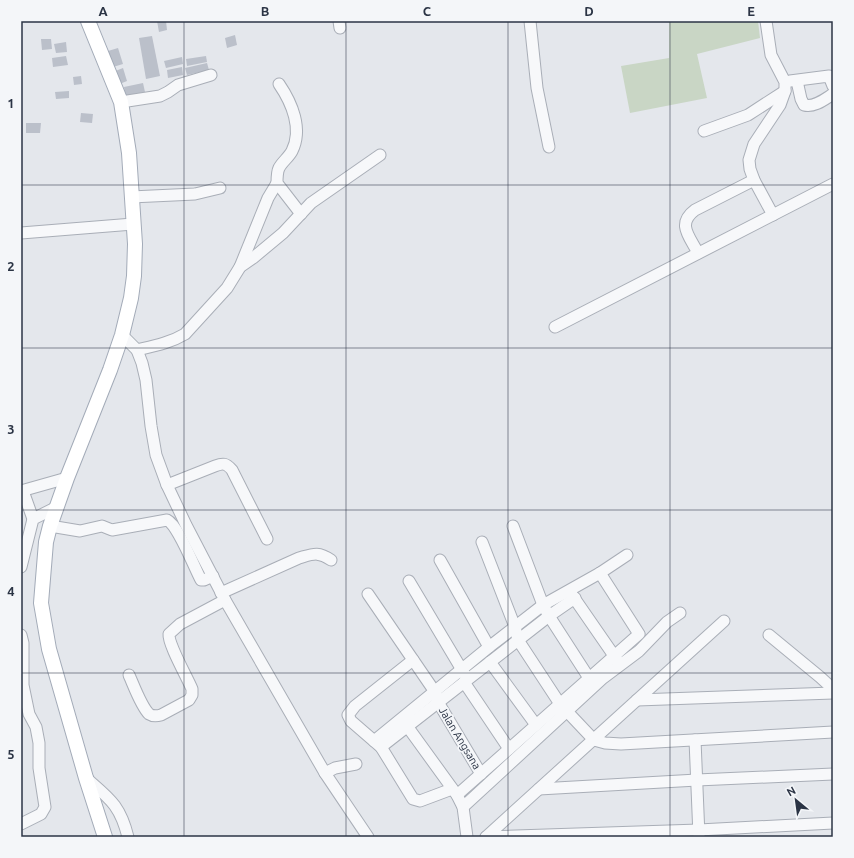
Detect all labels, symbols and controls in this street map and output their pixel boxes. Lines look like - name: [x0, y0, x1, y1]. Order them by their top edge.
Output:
- text: A: [98, 4, 108, 18]
- text: B: [261, 4, 270, 18]
- text: C: [423, 4, 432, 18]
- text: D: [584, 4, 594, 18]
- text: E: [747, 4, 755, 18]
- text: 1: [7, 96, 15, 110]
- text: 2: [7, 259, 15, 273]
- text: 3: [7, 422, 15, 436]
- text: 4: [7, 584, 15, 598]
- street label: Jalan Angsana: [437, 705, 483, 771]
- text: 5: [7, 747, 15, 761]
- north arrow: [776, 780, 816, 820]
- text: N: [785, 784, 798, 798]

